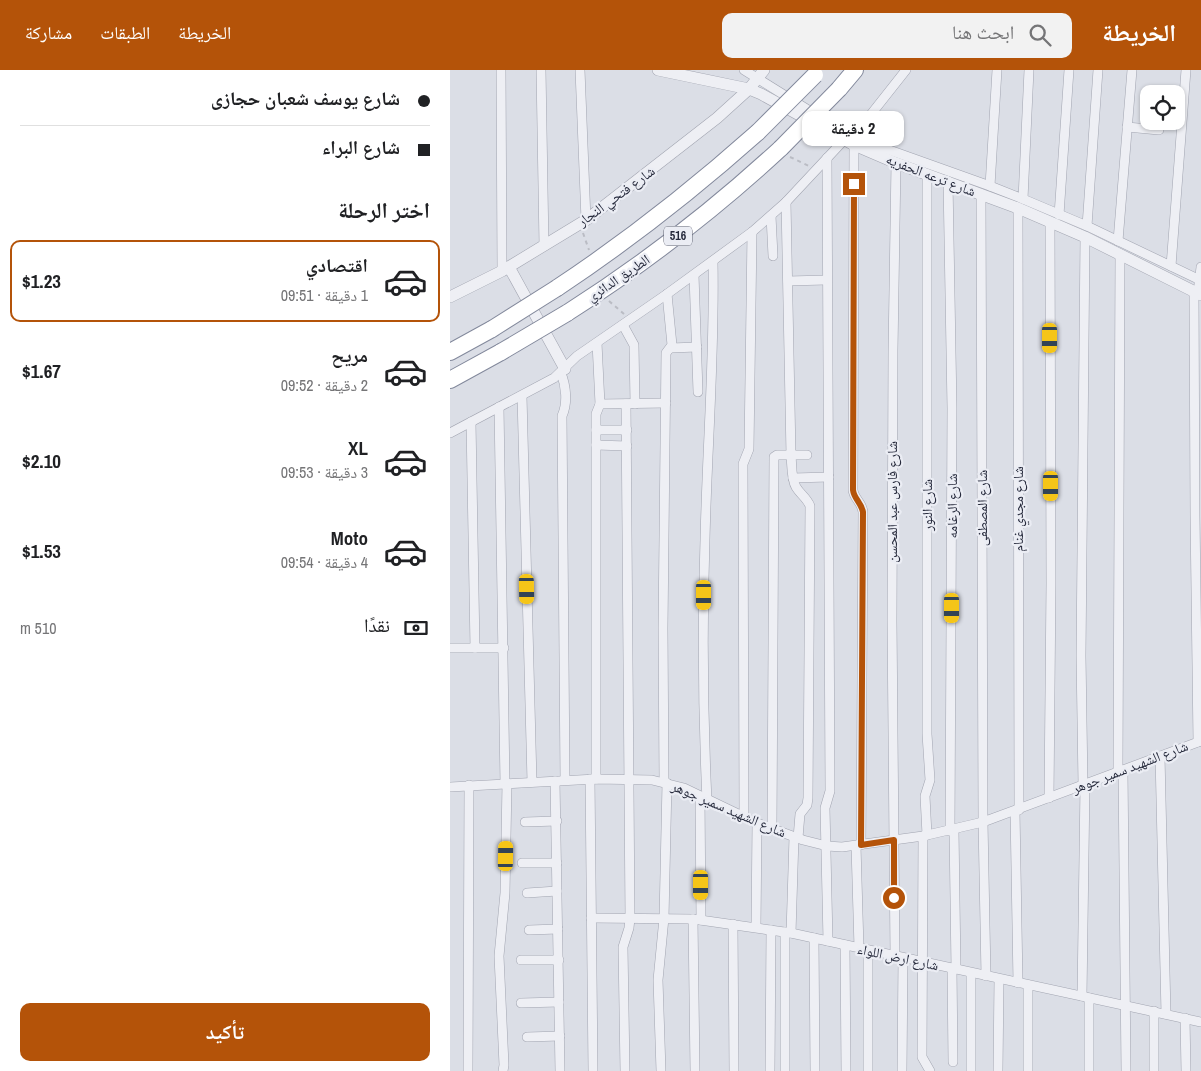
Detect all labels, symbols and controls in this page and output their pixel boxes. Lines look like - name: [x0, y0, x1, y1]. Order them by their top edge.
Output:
- search box: [722, 13, 1072, 58]
- text: الخريطة: [1102, 16, 1176, 48]
- text: ابحث هنا: [952, 19, 1014, 45]
- text: مشاركة: [25, 20, 72, 45]
- text: الطبقات: [100, 20, 150, 45]
- text: الخريطة: [178, 20, 231, 45]
- icon: search: [1026, 21, 1054, 49]
- text: شارع يوسف شعبان حجازى: [211, 85, 400, 111]
- map controls: [1140, 85, 1185, 130]
- button: locate: [1140, 85, 1185, 130]
- callout: 2 دقيقة: [803, 112, 905, 146]
- text: 2 دقيقة: [831, 117, 875, 139]
- text: شارع البراء: [322, 134, 400, 160]
- street label: شارع ترعه الحفريه: [883, 150, 978, 201]
- street label: شارع فتحي النجار: [573, 162, 660, 233]
- route end: [843, 173, 865, 195]
- text: اختر الرحلة: [338, 195, 430, 225]
- road number: 516: [664, 227, 692, 246]
- street label: الطريق الدائري: [583, 250, 654, 308]
- text: اقتصادي: [306, 252, 368, 278]
- icon: car: [383, 259, 428, 304]
- text: $1.23: [22, 268, 61, 294]
- text: 1 دقيقة · 09:51: [281, 284, 368, 306]
- car: [1042, 323, 1057, 353]
- text: مريح: [331, 342, 368, 368]
- icon: car: [383, 349, 428, 394]
- text: $1.67: [22, 358, 61, 384]
- text: 2 دقيقة · 09:52: [281, 374, 368, 396]
- text: XL: [348, 435, 368, 461]
- icon: car: [383, 439, 428, 484]
- street label: شارع فارس عبد المحسن: [883, 441, 902, 563]
- text: $2.10: [22, 448, 61, 474]
- text: 3 دقيقة · 09:53: [281, 461, 368, 483]
- street label: شارع مجدي غنام: [1009, 466, 1030, 552]
- street label: شارع المصطفى: [973, 470, 992, 546]
- car: [1043, 471, 1058, 501]
- street label: شارع الرغامه: [943, 473, 962, 539]
- street label: شارع النور: [918, 479, 937, 532]
- text: Moto: [331, 525, 368, 551]
- icon: car: [383, 529, 428, 574]
- text: $1.53: [22, 538, 61, 564]
- text: 4 دقيقة · 09:54: [281, 551, 368, 573]
- car: [519, 574, 534, 604]
- car: [696, 580, 711, 610]
- car: [944, 593, 959, 623]
- text: نقدًا: [364, 612, 390, 638]
- icon: cash: [402, 614, 430, 642]
- text: 510 m: [20, 617, 56, 639]
- street label: شارع الشهيد سمير جوهر: [1069, 737, 1191, 799]
- street label: شارع الشهيد سمير جوهر: [668, 776, 789, 842]
- car: [498, 841, 513, 871]
- car: [693, 870, 708, 900]
- route start: [883, 887, 905, 909]
- street label: شارع ارض اللواء: [855, 940, 940, 975]
- button: تأكيد: [20, 1003, 430, 1061]

